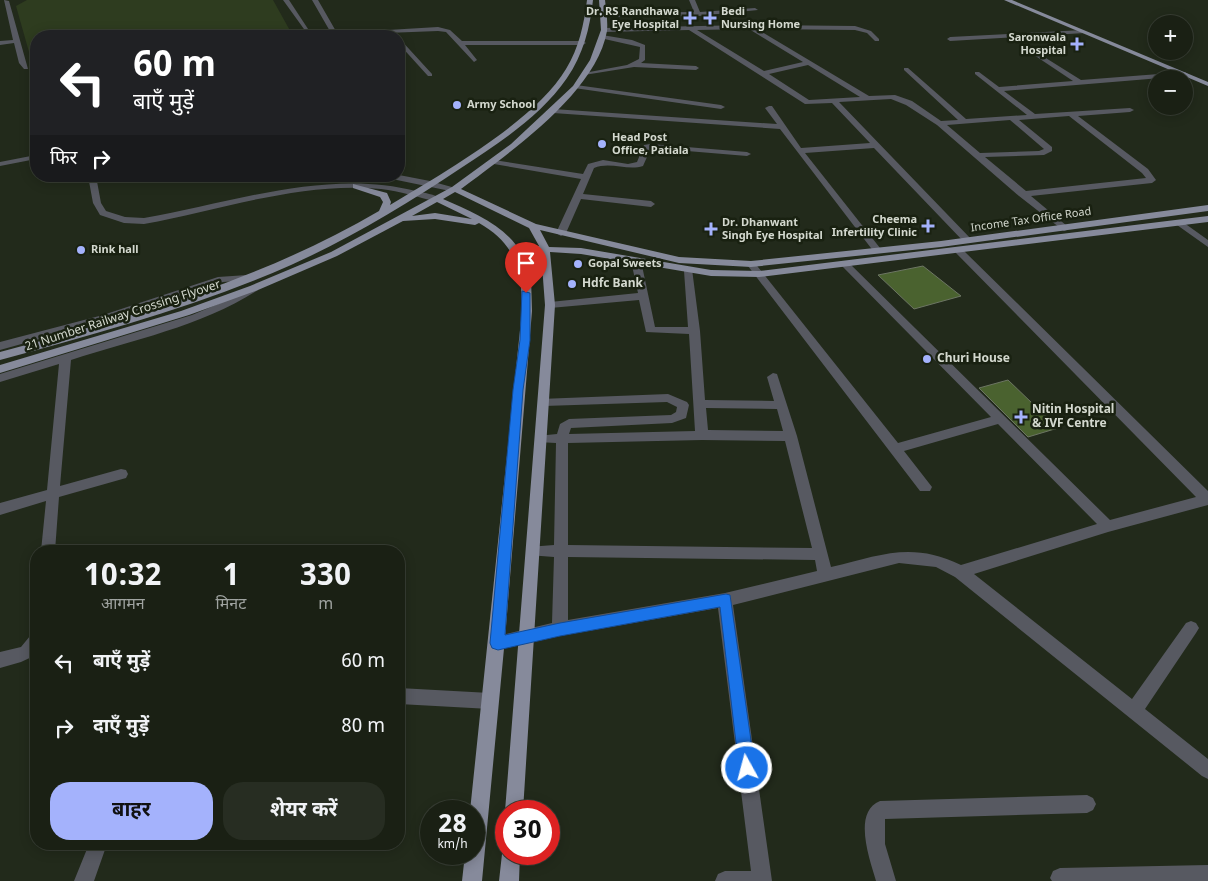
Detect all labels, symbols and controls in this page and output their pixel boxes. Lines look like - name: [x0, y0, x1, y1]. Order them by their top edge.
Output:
- place label: Dr. RS Randhawa Eye Hospital: [586, 5, 679, 32]
- place label: Bedi Nursing Home: [721, 5, 801, 32]
- marker: Dr. RS Randhawa Eye Hospital: [683, 11, 697, 25]
- marker: Bedi Nursing Home: [703, 11, 717, 25]
- map controls: [1148, 15, 1193, 115]
- button: +: [1148, 15, 1193, 60]
- place label: Saronwala Hospital: [1009, 31, 1066, 58]
- marker: Saronwala Hospital: [1070, 37, 1084, 51]
- text: 60 m: [133, 45, 216, 90]
- icon: left: [50, 50, 115, 115]
- button: −: [1148, 70, 1193, 115]
- text: बाएँ मुड़ें: [133, 89, 194, 118]
- place label: Army School: [467, 98, 535, 112]
- marker: Army School: [451, 99, 463, 111]
- place label: Head Post Office, Patiala: [612, 131, 689, 158]
- marker: Head Post Office, Patiala: [596, 138, 608, 150]
- icon: right: [87, 145, 115, 173]
- text: फिर: [50, 147, 77, 172]
- street label: Income Tax Office Road: [970, 205, 1092, 235]
- place label: Cheema Infertility Clinic: [832, 213, 917, 240]
- place label: Dr. Dhanwant Singh Eye Hospital: [722, 216, 823, 243]
- marker: Cheema Infertility Clinic: [921, 219, 935, 233]
- marker: Dr. Dhanwant Singh Eye Hospital: [704, 222, 718, 236]
- pin: [505, 242, 547, 293]
- place label: Rink hall: [91, 243, 139, 257]
- marker: Rink hall: [75, 244, 87, 256]
- icon: arrive: [512, 249, 540, 277]
- place label: Gopal Sweets: [588, 257, 662, 271]
- marker: Gopal Sweets: [572, 258, 584, 270]
- place label: Hdfc Bank: [582, 276, 644, 292]
- street label: 21 Number Railway Crossing Flyover: [23, 277, 223, 355]
- marker: Hdfc Bank: [566, 278, 578, 290]
- place label: Churi House: [937, 351, 1010, 367]
- marker: Churi House: [921, 353, 933, 365]
- place label: Nitin Hospital & IVF Centre: [1032, 402, 1114, 432]
- marker: Nitin Hospital & IVF Centre: [1014, 410, 1028, 424]
- text: 10:32: [84, 558, 162, 597]
- text: 1: [222, 558, 239, 597]
- text: 330: [300, 558, 351, 597]
- text: आगमन: [101, 595, 145, 616]
- text: मिनट: [216, 595, 246, 616]
- text: m: [318, 595, 333, 616]
- icon: left: [50, 649, 78, 677]
- text: बाएँ मुड़ें: [93, 650, 150, 675]
- text: 60 m: [341, 650, 385, 675]
- icon: right: [50, 714, 78, 742]
- text: दाएँ मुड़ें: [93, 715, 149, 740]
- text: 80 m: [341, 715, 385, 740]
- position arrow: [720, 741, 772, 793]
- button: बाहर: [50, 782, 213, 840]
- button: शेयर करें: [223, 782, 385, 840]
- speed limit sign: 30: [495, 800, 560, 865]
- text: 28: [438, 810, 467, 842]
- text: km/h: [437, 837, 468, 853]

